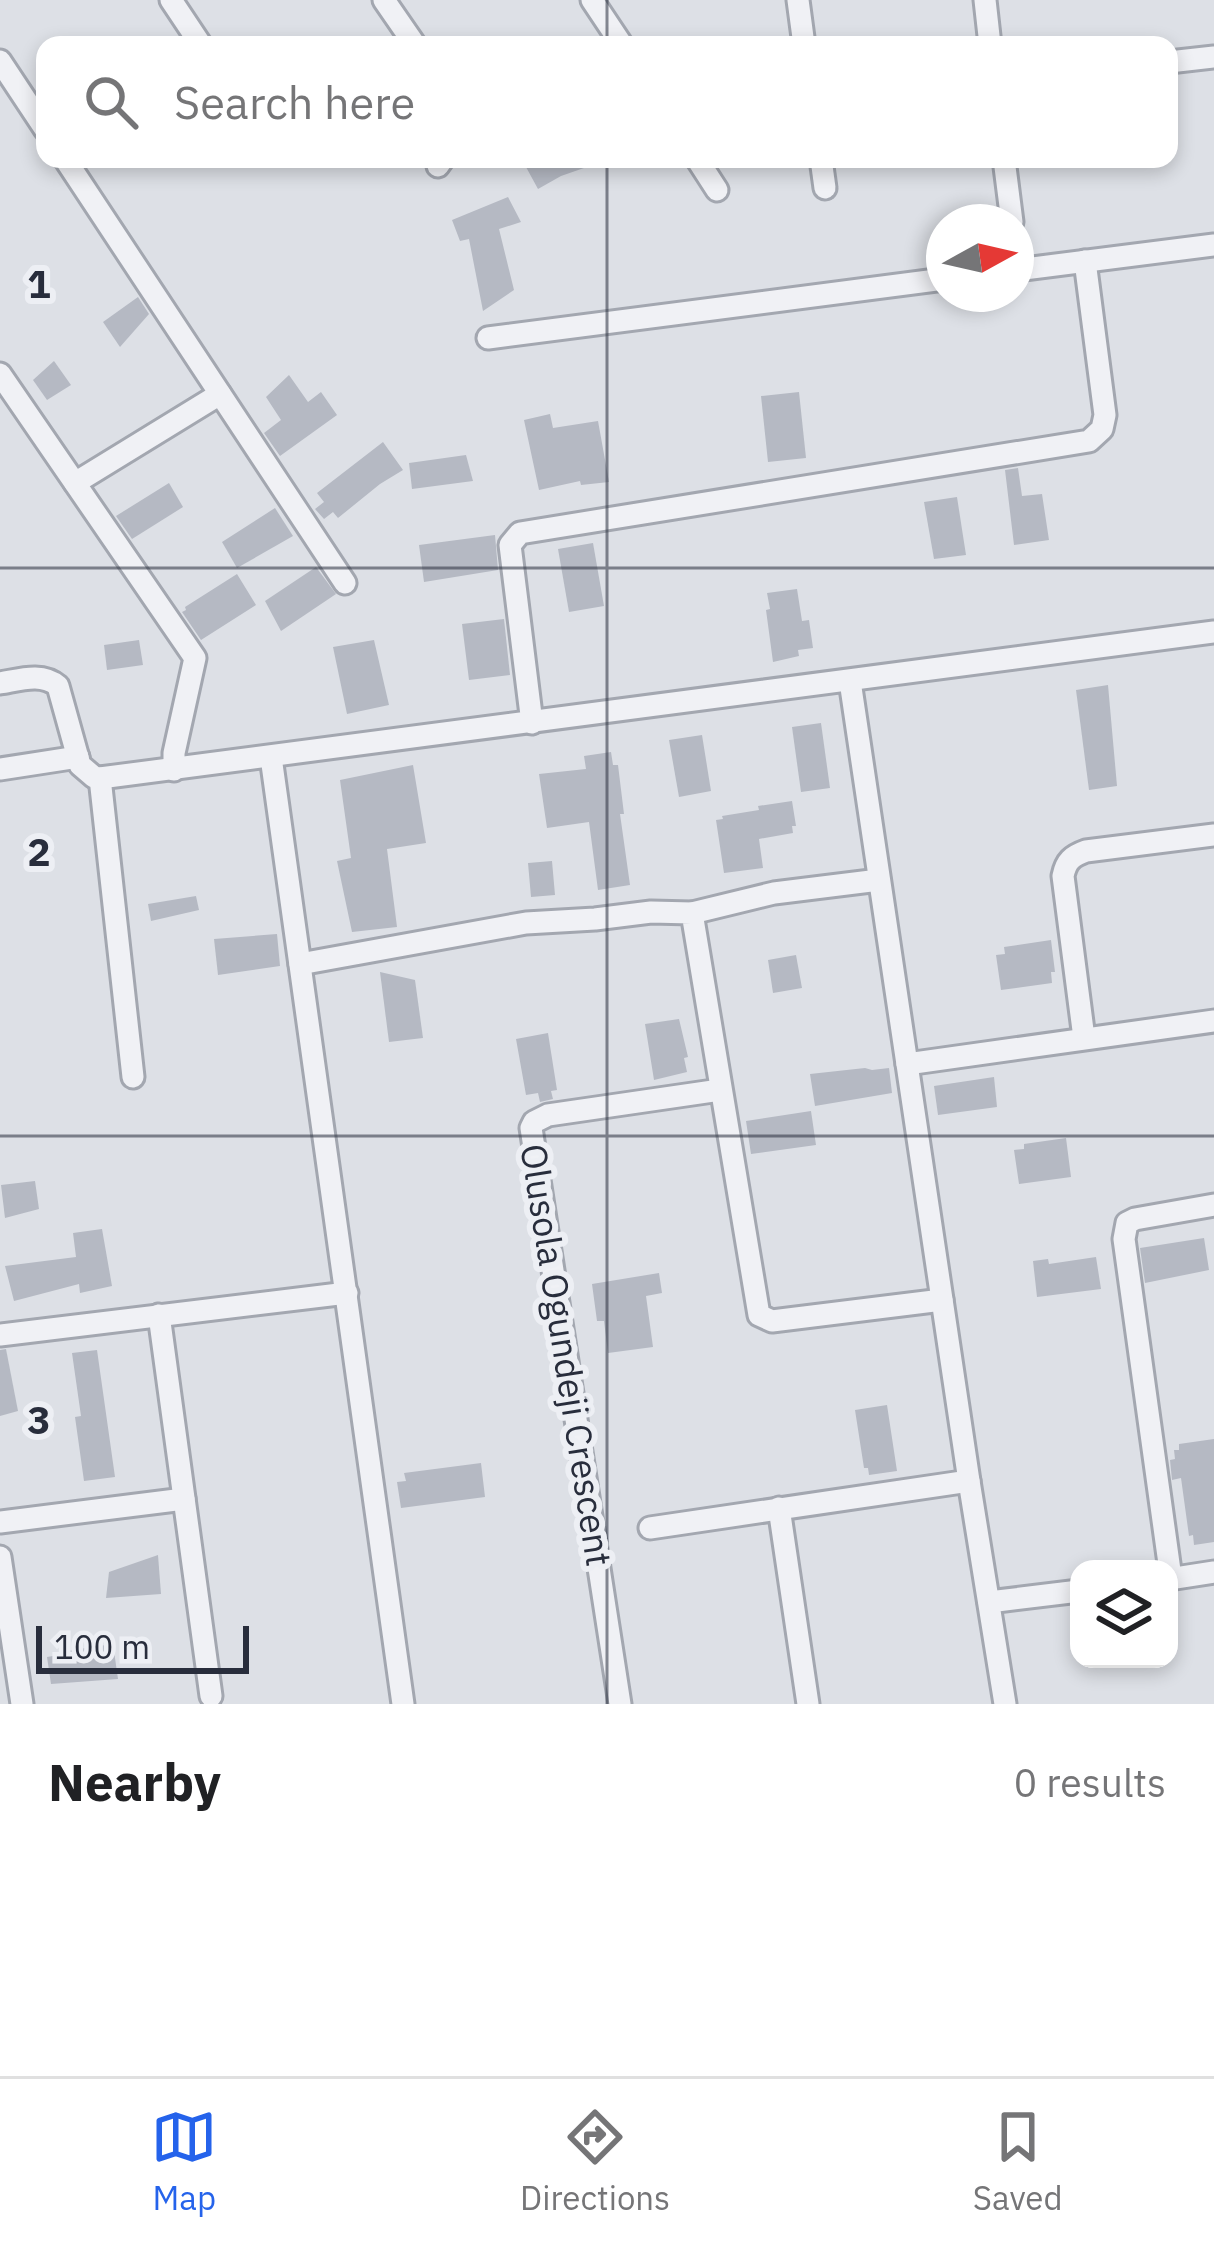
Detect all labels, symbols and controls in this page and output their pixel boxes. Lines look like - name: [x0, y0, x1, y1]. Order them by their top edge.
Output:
- search box: [36, 36, 1178, 168]
- icon: search: [78, 69, 144, 135]
- text: Search here: [174, 73, 415, 131]
- north arrow: [926, 204, 1034, 312]
- text: 1: [27, 258, 51, 309]
- text: 2: [27, 826, 51, 877]
- street label: Olusola Ogundeji Crescent: [510, 1141, 624, 1569]
- text: 3: [27, 1394, 51, 1445]
- map controls: [1070, 1560, 1178, 1668]
- button: layers: [1070, 1560, 1178, 1668]
- scale bar: [36, 1620, 249, 1673]
- text: 100 m: [54, 1625, 150, 1668]
- text: Nearby: [48, 1749, 221, 1815]
- text: 0 results: [1014, 1757, 1166, 1808]
- tab: Map: [151, 2104, 217, 2219]
- tab: Directions: [520, 2104, 670, 2219]
- tab: Saved: [973, 2104, 1063, 2219]

